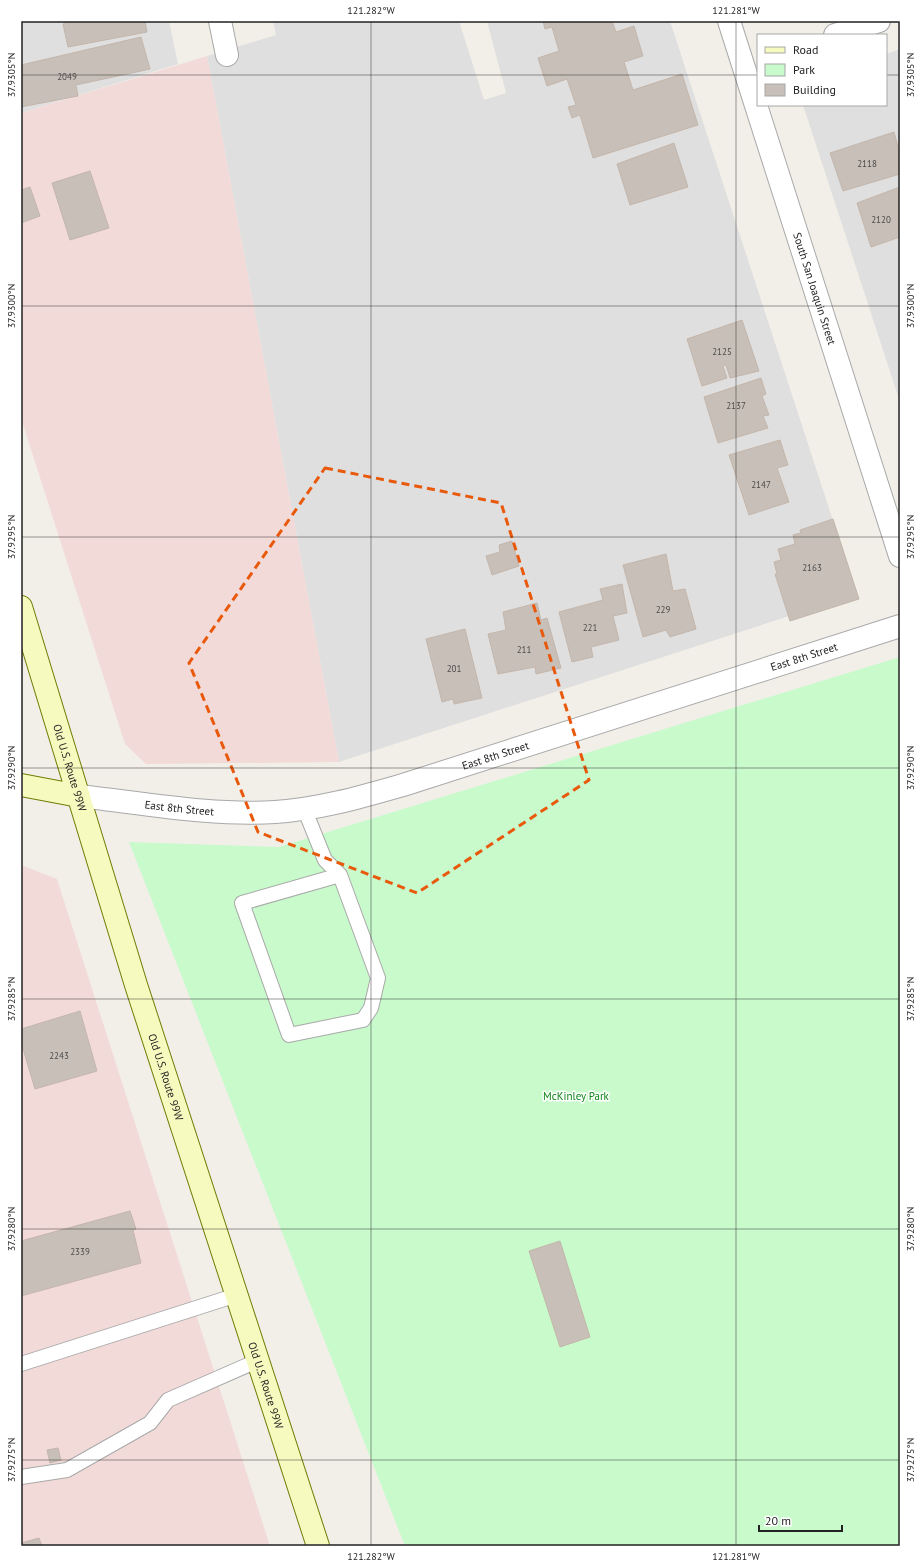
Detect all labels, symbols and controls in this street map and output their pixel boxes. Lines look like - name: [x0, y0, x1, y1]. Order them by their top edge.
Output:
- text: 121.282°W: [347, 4, 395, 17]
- text: 121.281°W: [712, 4, 760, 17]
- legend: [757, 34, 887, 106]
- text: Road: [793, 42, 818, 57]
- text: 37.9305°N: [5, 53, 18, 97]
- text: 37.9305°N: [904, 53, 917, 97]
- text: Park: [793, 62, 815, 77]
- house number: 2049: [57, 71, 77, 82]
- text: Building: [793, 82, 836, 97]
- house number: 2118: [857, 158, 877, 169]
- house number: 2120: [871, 214, 891, 225]
- street label: South San Joaquin Street: [790, 231, 839, 347]
- text: 37.9300°N: [5, 284, 18, 328]
- text: 37.9300°N: [904, 284, 917, 328]
- house number: 2125: [712, 346, 732, 357]
- house number: 2137: [726, 400, 746, 411]
- house number: 2147: [751, 479, 771, 490]
- text: 37.9295°N: [5, 515, 18, 559]
- text: 37.9295°N: [904, 515, 917, 559]
- house number: 2163: [802, 562, 822, 573]
- house number: 229: [656, 604, 670, 615]
- house number: 221: [583, 622, 597, 633]
- street label: East 8th Street: [769, 639, 839, 674]
- house number: 211: [517, 644, 531, 655]
- house number: 201: [447, 663, 461, 674]
- street label: Old U.S. Route 99W: [50, 722, 90, 814]
- street label: East 8th Street: [460, 738, 531, 773]
- text: 37.9290°N: [5, 746, 18, 790]
- text: 37.9290°N: [904, 746, 917, 790]
- street label: East 8th Street: [144, 797, 215, 818]
- text: 37.9285°N: [5, 977, 18, 1021]
- text: 37.9285°N: [904, 977, 917, 1021]
- street label: Old U.S. Route 99W: [145, 1032, 187, 1123]
- house number: 2243: [49, 1050, 69, 1061]
- park label: McKinley Park: [543, 1089, 610, 1103]
- text: 37.9280°N: [5, 1207, 18, 1251]
- text: 37.9280°N: [904, 1207, 917, 1251]
- house number: 2339: [70, 1246, 90, 1257]
- street label: Old U.S. Route 99W: [245, 1340, 287, 1431]
- text: 37.9275°N: [5, 1438, 18, 1482]
- text: 37.9275°N: [904, 1438, 917, 1482]
- scale bar: [759, 1507, 842, 1533]
- text: 20 m: [765, 1513, 791, 1528]
- text: 121.282°W: [347, 1550, 395, 1563]
- text: 121.281°W: [712, 1550, 760, 1563]

